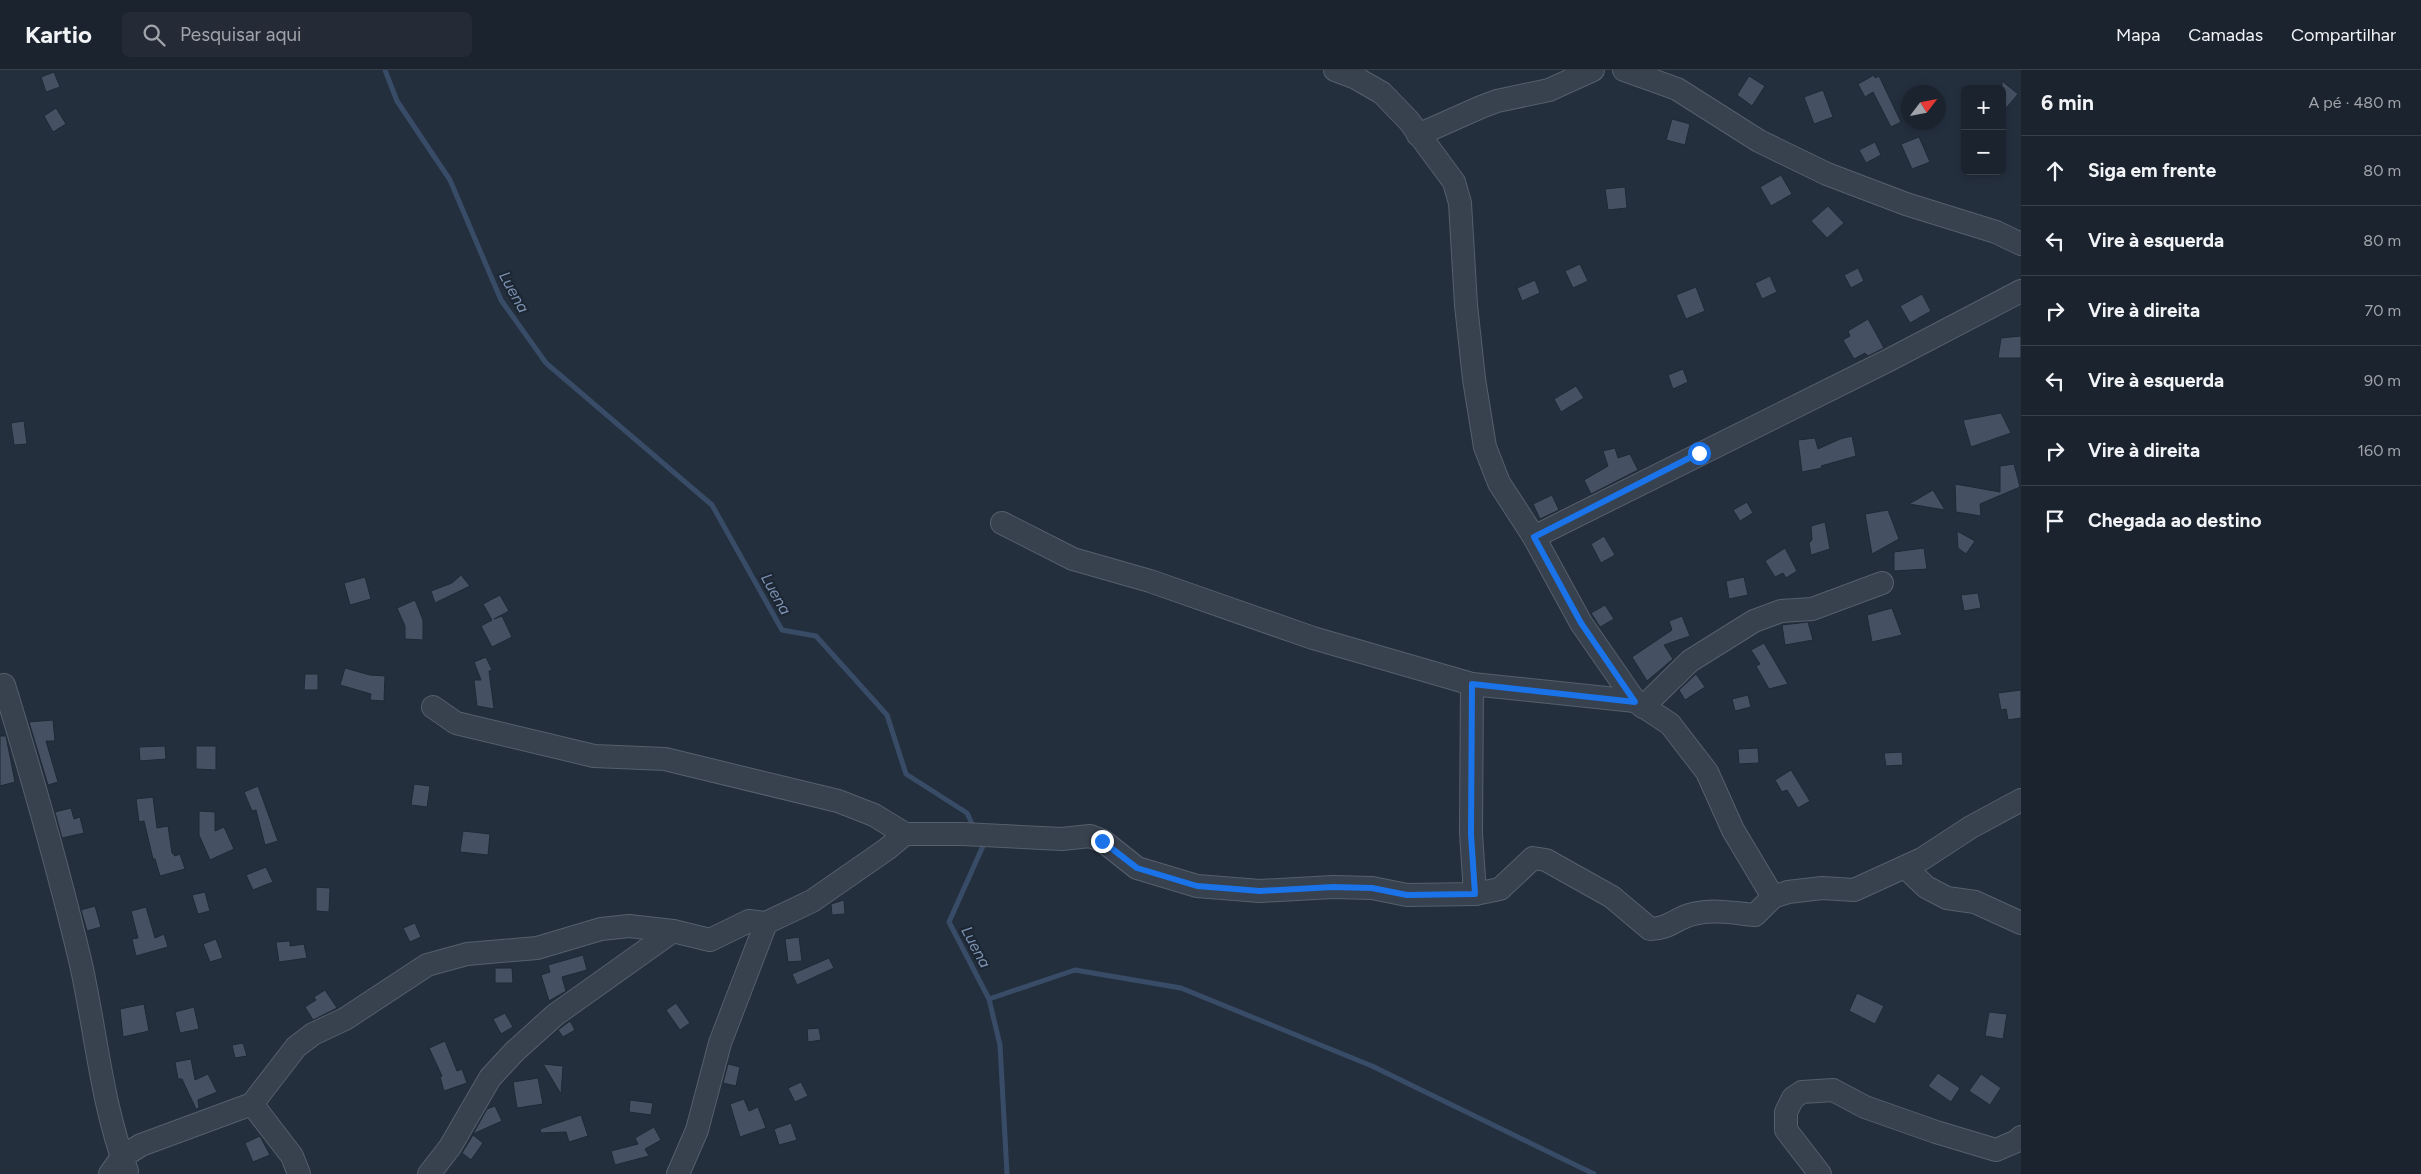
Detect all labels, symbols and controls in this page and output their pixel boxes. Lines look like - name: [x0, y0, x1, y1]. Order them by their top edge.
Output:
- search box: [122, 12, 472, 57]
- text: Kartio: [25, 20, 92, 49]
- icon: search: [140, 21, 168, 49]
- text: Pesquisar aqui: [180, 23, 301, 46]
- text: Mapa: [2116, 24, 2160, 46]
- text: Camadas: [2188, 24, 2263, 46]
- text: Compartilhar: [2291, 24, 2396, 46]
- north arrow: [1901, 85, 1946, 130]
- map controls: [1961, 85, 2006, 175]
- button: +: [1961, 85, 2006, 130]
- text: 6 min: [2041, 90, 2094, 115]
- text: A pé · 480 m: [2308, 93, 2401, 112]
- button: −: [1961, 130, 2006, 175]
- icon: ahead: [2041, 157, 2069, 185]
- text: Siga em frente: [2088, 159, 2216, 182]
- text: 80 m: [2363, 161, 2401, 180]
- icon: left: [2041, 227, 2069, 255]
- text: Vire à esquerda: [2088, 229, 2224, 252]
- text: 80 m: [2363, 231, 2401, 250]
- water label: Luena: [495, 268, 533, 316]
- icon: right: [2041, 297, 2069, 325]
- text: Vire à direita: [2088, 299, 2200, 322]
- text: 70 m: [2365, 301, 2401, 320]
- icon: left: [2041, 367, 2069, 395]
- text: Vire à esquerda: [2088, 369, 2224, 392]
- text: 90 m: [2364, 371, 2401, 390]
- icon: right: [2041, 437, 2069, 465]
- text: Vire à direita: [2088, 439, 2200, 462]
- text: 160 m: [2358, 441, 2401, 460]
- route start: [1688, 442, 1711, 465]
- icon: arrive: [2041, 507, 2069, 535]
- text: Chegada ao destino: [2088, 509, 2261, 532]
- water label: Luena: [757, 570, 795, 618]
- route end: [1091, 830, 1114, 853]
- water label: Luena: [957, 923, 995, 971]

